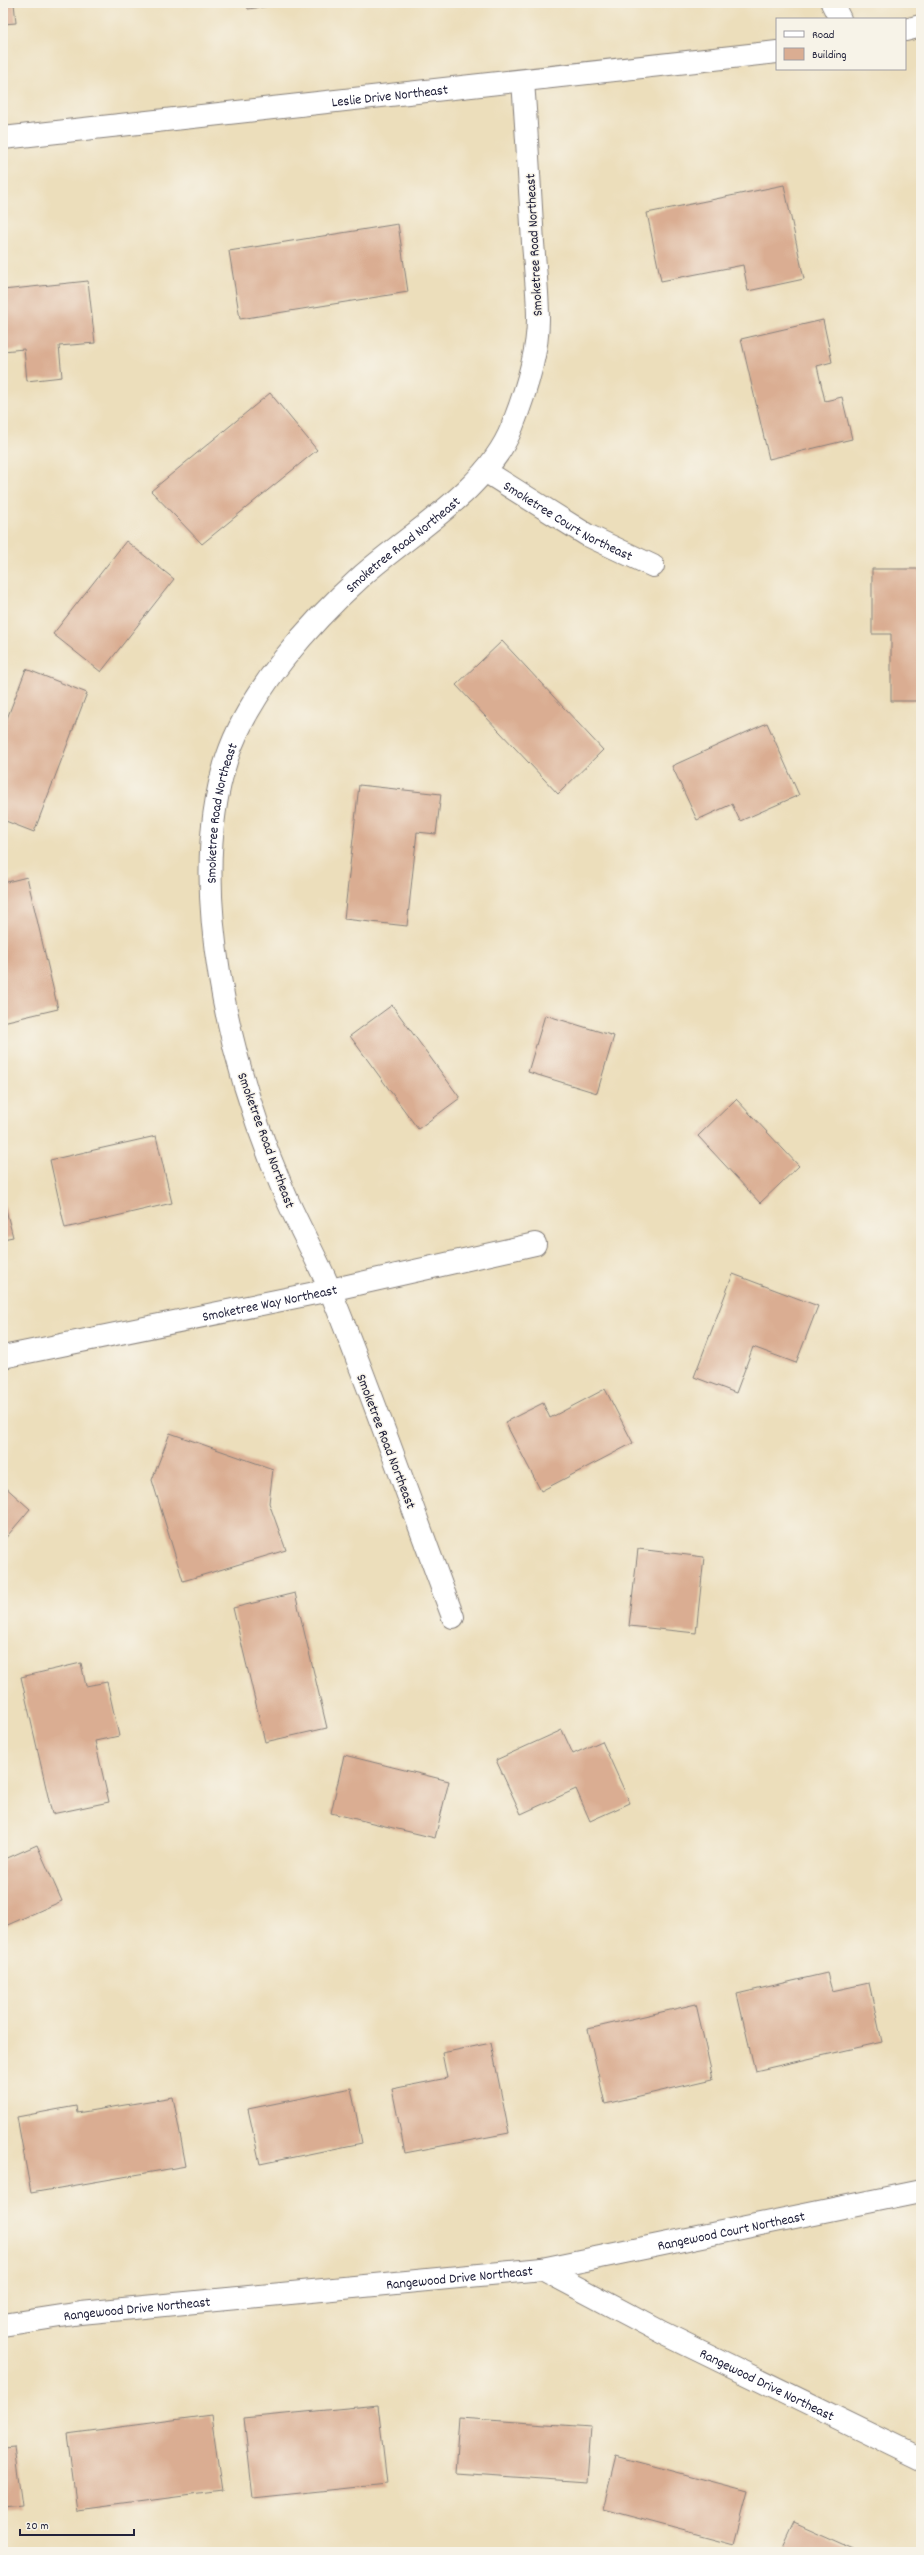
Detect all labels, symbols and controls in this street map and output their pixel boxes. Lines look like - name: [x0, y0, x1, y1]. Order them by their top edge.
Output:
- legend: [776, 18, 906, 70]
- text: Road: [812, 27, 834, 44]
- text: Building: [812, 47, 847, 64]
- street label: Leslie Drive Northeast: [331, 81, 449, 113]
- street label: Smoketree Road Northeast: [521, 173, 549, 317]
- street label: Smoketree Court Northeast: [499, 477, 636, 567]
- street label: Smoketree Road Northeast: [342, 493, 466, 598]
- street label: Smoketree Road Northeast: [203, 740, 244, 884]
- street label: Smoketree Road Northeast: [231, 1070, 299, 1211]
- street label: Smoketree Way Northeast: [201, 1281, 339, 1328]
- street label: Smoketree Road Northeast: [350, 1371, 420, 1512]
- street label: Rangewood Court Northeast: [656, 2207, 807, 2257]
- street label: Rangewood Drive Northeast: [385, 2262, 534, 2296]
- street label: Rangewood Drive Northeast: [62, 2293, 211, 2328]
- street label: Rangewood Drive Northeast: [696, 2344, 837, 2427]
- scale bar: [20, 2511, 134, 2537]
- text: 20 m: [26, 2518, 49, 2535]

